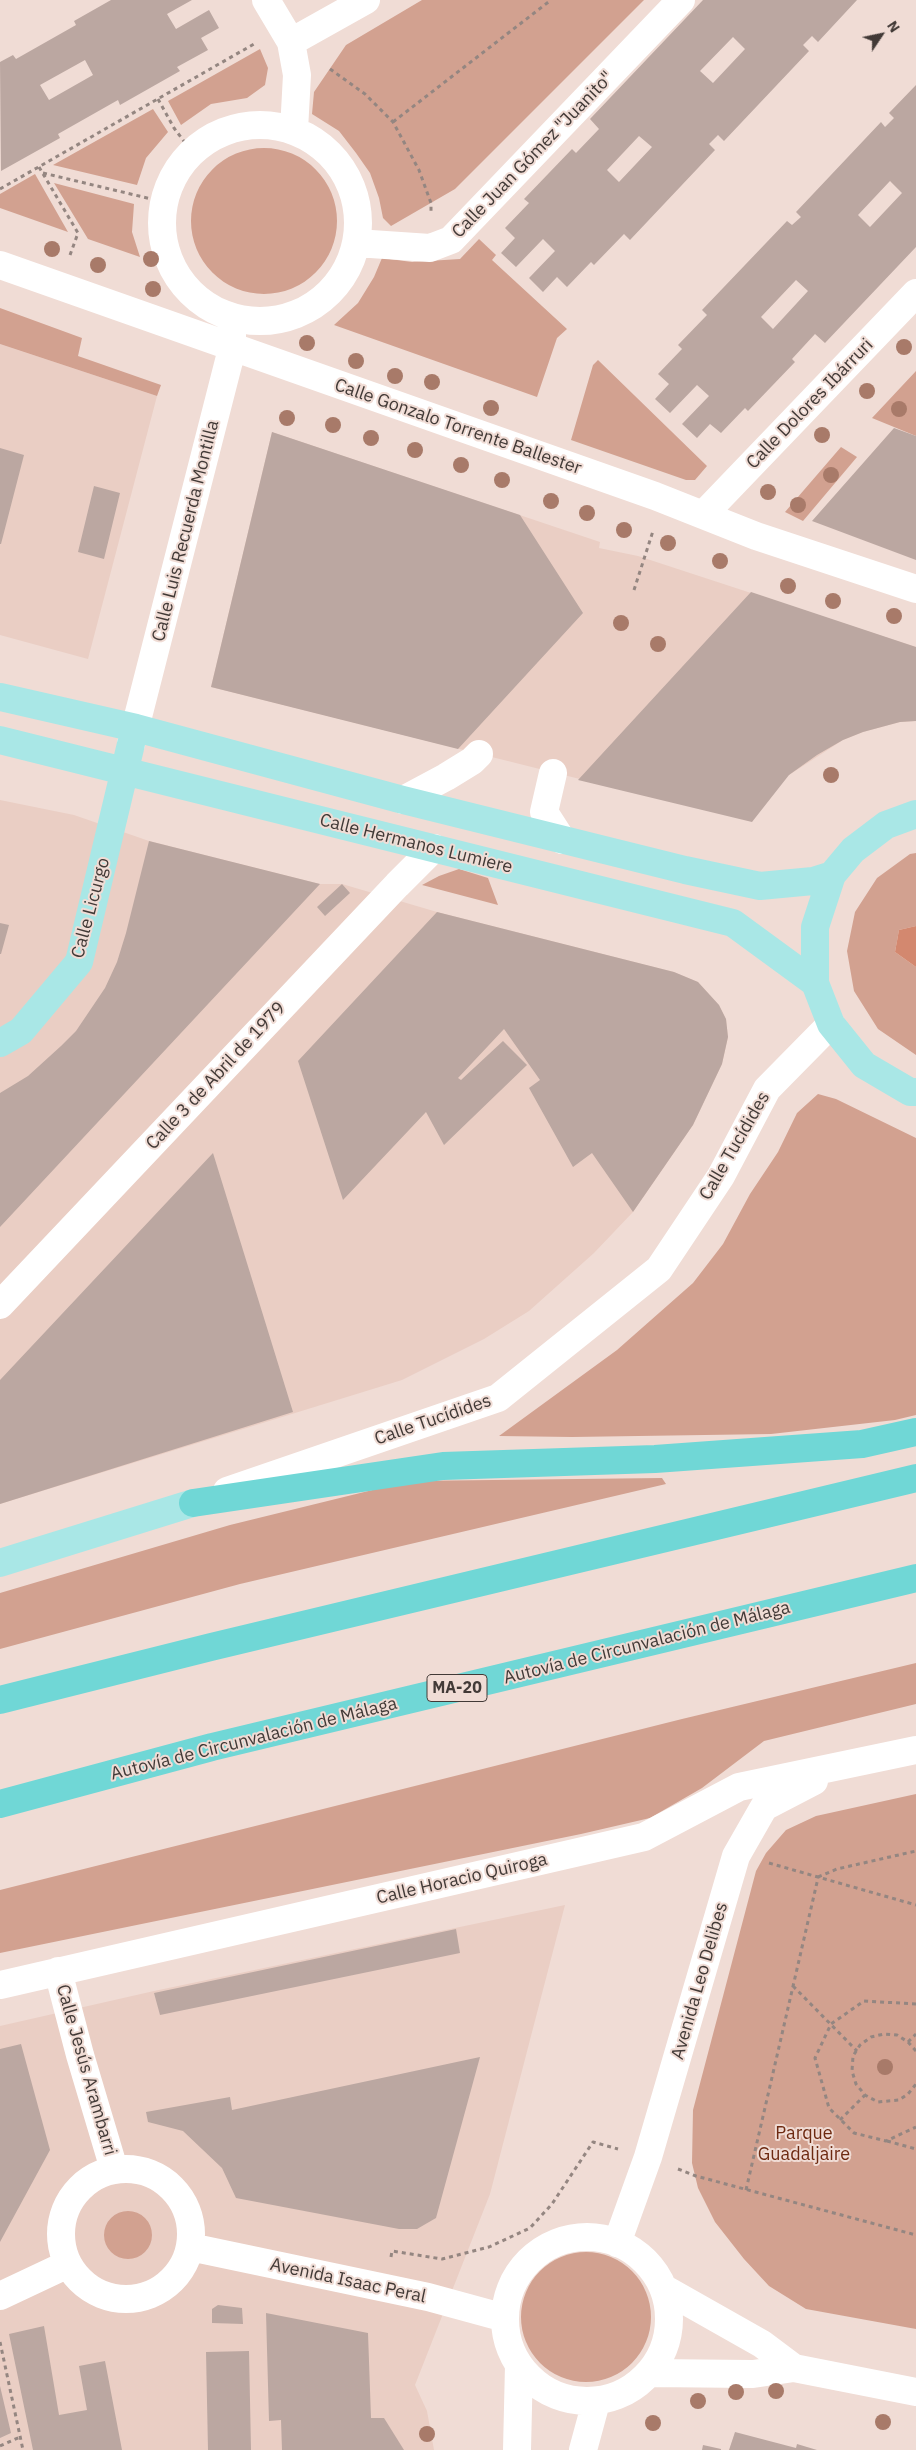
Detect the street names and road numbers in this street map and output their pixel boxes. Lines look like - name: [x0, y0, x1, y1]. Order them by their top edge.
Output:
- street label: Calle Juan Gómez "Juanito": [448, 67, 618, 243]
- street label: Calle Dolores Ibárruri: [742, 334, 878, 474]
- street label: Calle Gonzalo Torrente Ballester: [332, 375, 584, 479]
- street label: Calle Luis Recuerda Montilla: [148, 418, 224, 644]
- street label: Calle Hermanos Lumiere: [317, 810, 515, 878]
- street label: Calle Licurgo: [67, 855, 115, 961]
- street label: Calle 3 de Abril de 1979: [142, 998, 290, 1154]
- street label: Calle Tucídides: [695, 1088, 775, 1204]
- street label: Calle Tucídides: [372, 1390, 494, 1450]
- street label: Autovía de Circunvalación de Málaga: [501, 1597, 793, 1689]
- road number: MA-20: [427, 1675, 487, 1702]
- street label: Autovía de Circunvalación de Málaga: [108, 1693, 400, 1785]
- street label: Calle Horacio Quiroga: [375, 1849, 549, 1909]
- street label: Avenida Leo Delibes: [667, 1900, 733, 2062]
- street label: Calle Jesús Arambarri: [51, 1982, 121, 2158]
- street label: Avenida Isaac Peral: [268, 2254, 428, 2308]

